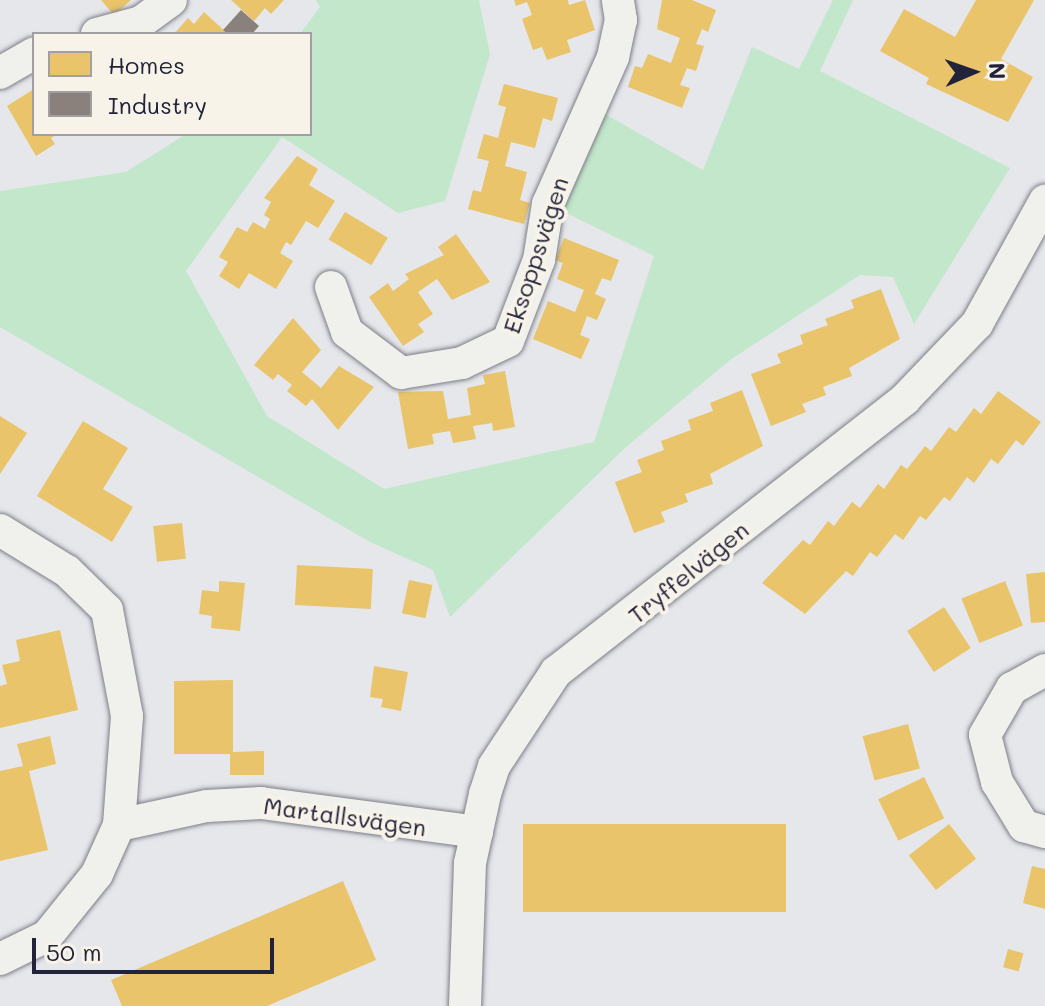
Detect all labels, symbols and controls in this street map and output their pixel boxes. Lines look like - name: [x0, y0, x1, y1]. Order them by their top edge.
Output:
- legend: [32, 32, 312, 136]
- north arrow: [933, 32, 1013, 112]
- text: Homes: [108, 49, 185, 80]
- text: N: [983, 62, 1012, 80]
- text: Industry: [108, 89, 207, 120]
- street label: Eksoppsvägen: [496, 173, 574, 337]
- street label: Tryffelvägen: [622, 515, 754, 629]
- street label: Martallsvägen: [262, 790, 428, 842]
- scale bar: [36, 922, 278, 972]
- text: 50 m: [46, 936, 102, 967]

